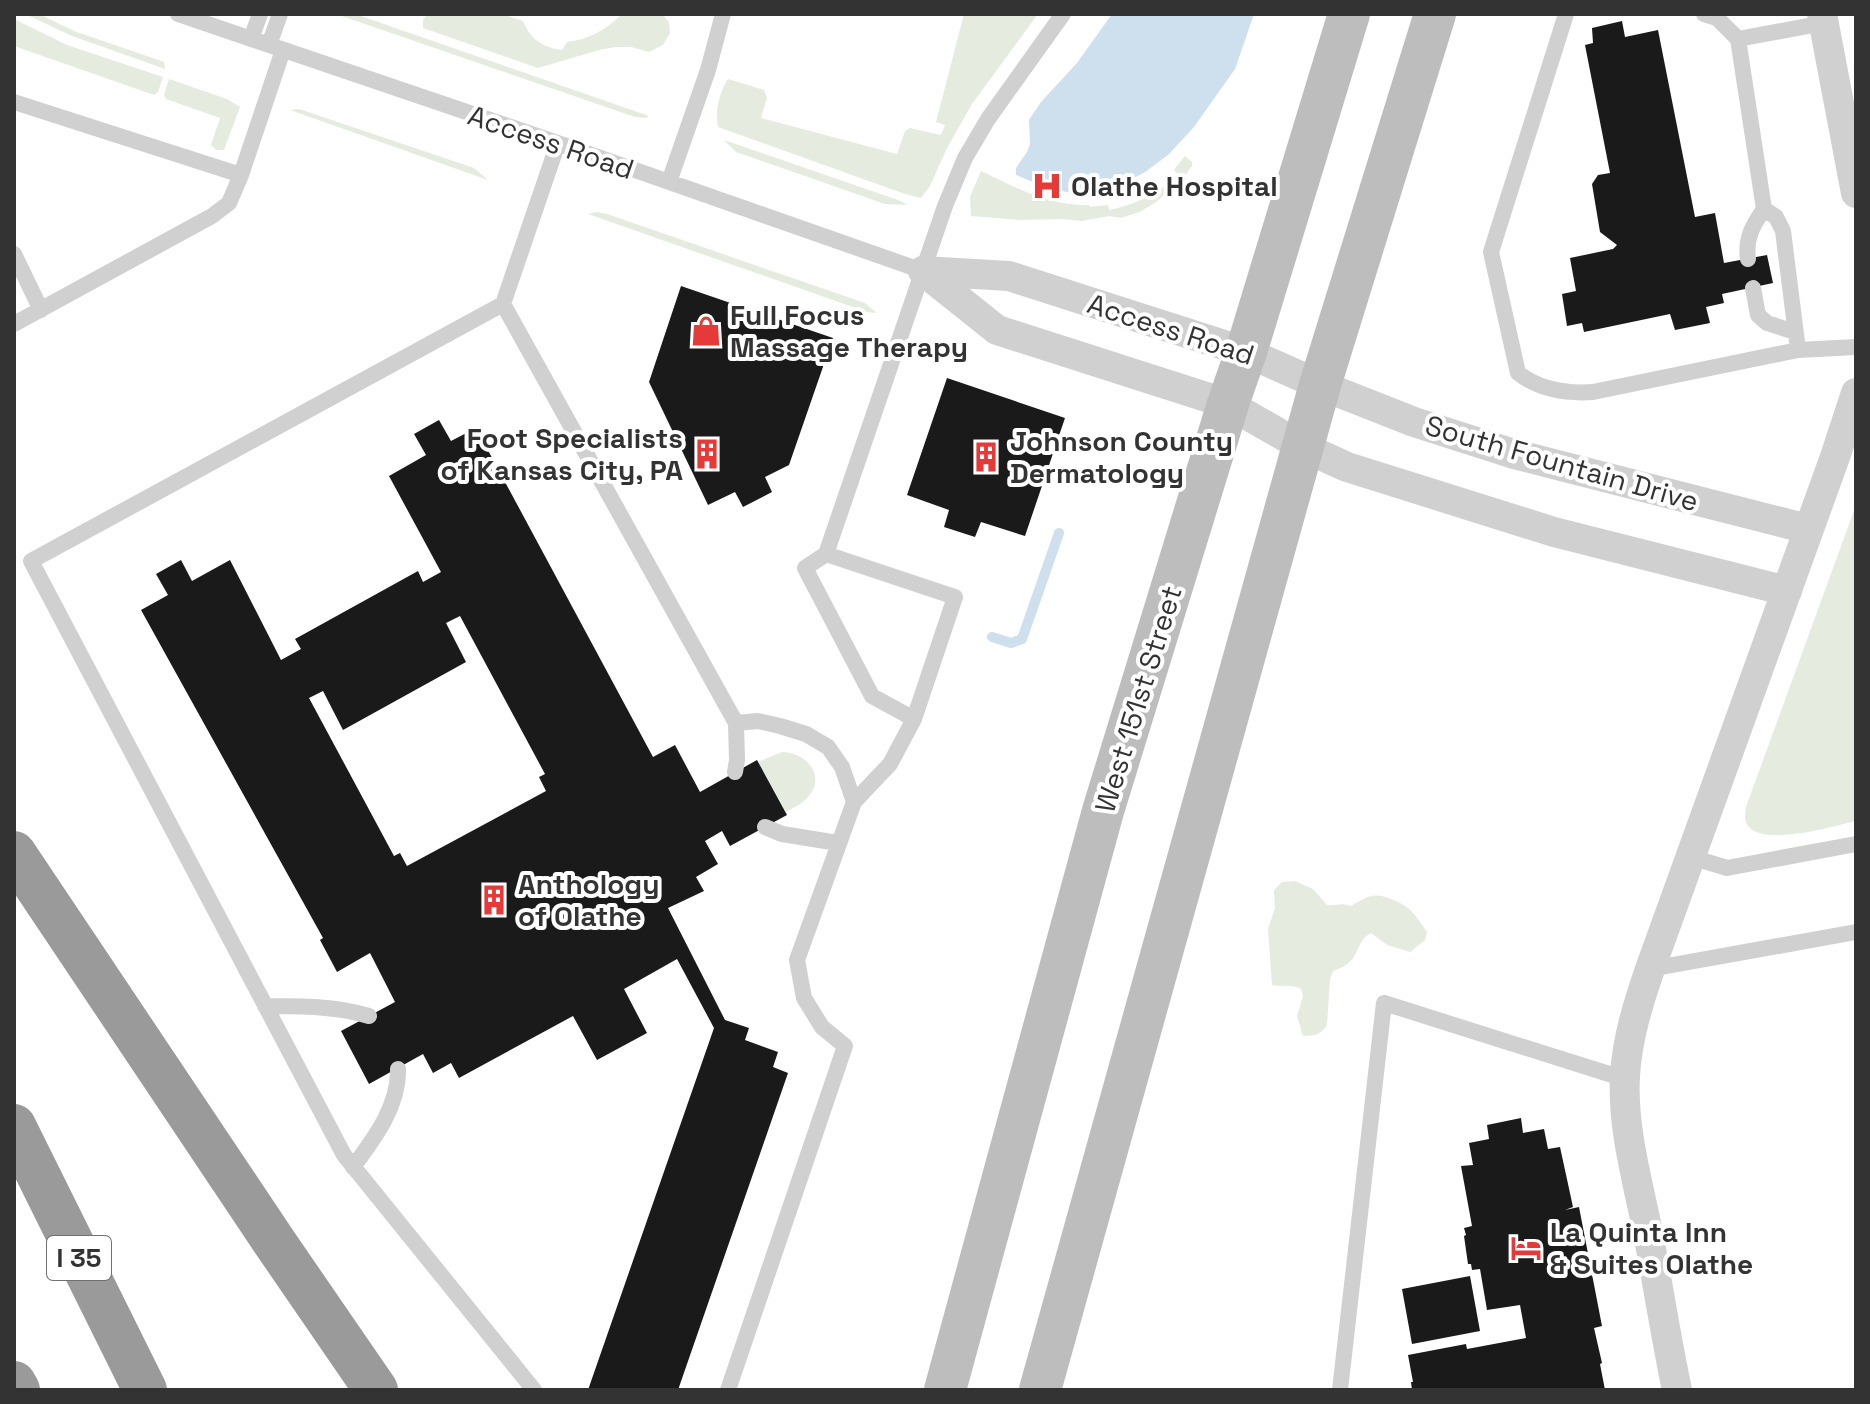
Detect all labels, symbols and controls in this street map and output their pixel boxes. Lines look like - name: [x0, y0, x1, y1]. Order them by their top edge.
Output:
- street label: Access Road: [463, 97, 639, 187]
- place label: Olathe Hospital: [1071, 168, 1278, 204]
- hospital icon: Olathe Hospital: [1030, 169, 1064, 203]
- street label: Access Road: [1083, 285, 1259, 373]
- place label: Full Focus Massage Therapy: [730, 297, 968, 365]
- shop icon: Full Focus Massage Therapy: [689, 314, 723, 348]
- street label: South Fountain Drive: [1421, 407, 1703, 519]
- place label: Foot Specialists of Kansas City, PA: [440, 420, 683, 488]
- place label: Johnson County Dermatology: [1010, 423, 1233, 491]
- building icon: Foot Specialists of Kansas City, PA: [690, 437, 724, 471]
- building icon: Johnson County Dermatology: [969, 440, 1003, 474]
- street label: West 151st Street: [1086, 581, 1190, 817]
- place label: Anthology of Olathe: [518, 866, 659, 934]
- building icon: Anthology of Olathe: [477, 883, 511, 917]
- place label: La Quinta Inn & Suites Olathe: [1550, 1214, 1753, 1282]
- hotel icon: La Quinta Inn & Suites Olathe: [1509, 1231, 1543, 1265]
- road number: I 35: [47, 1236, 111, 1280]

